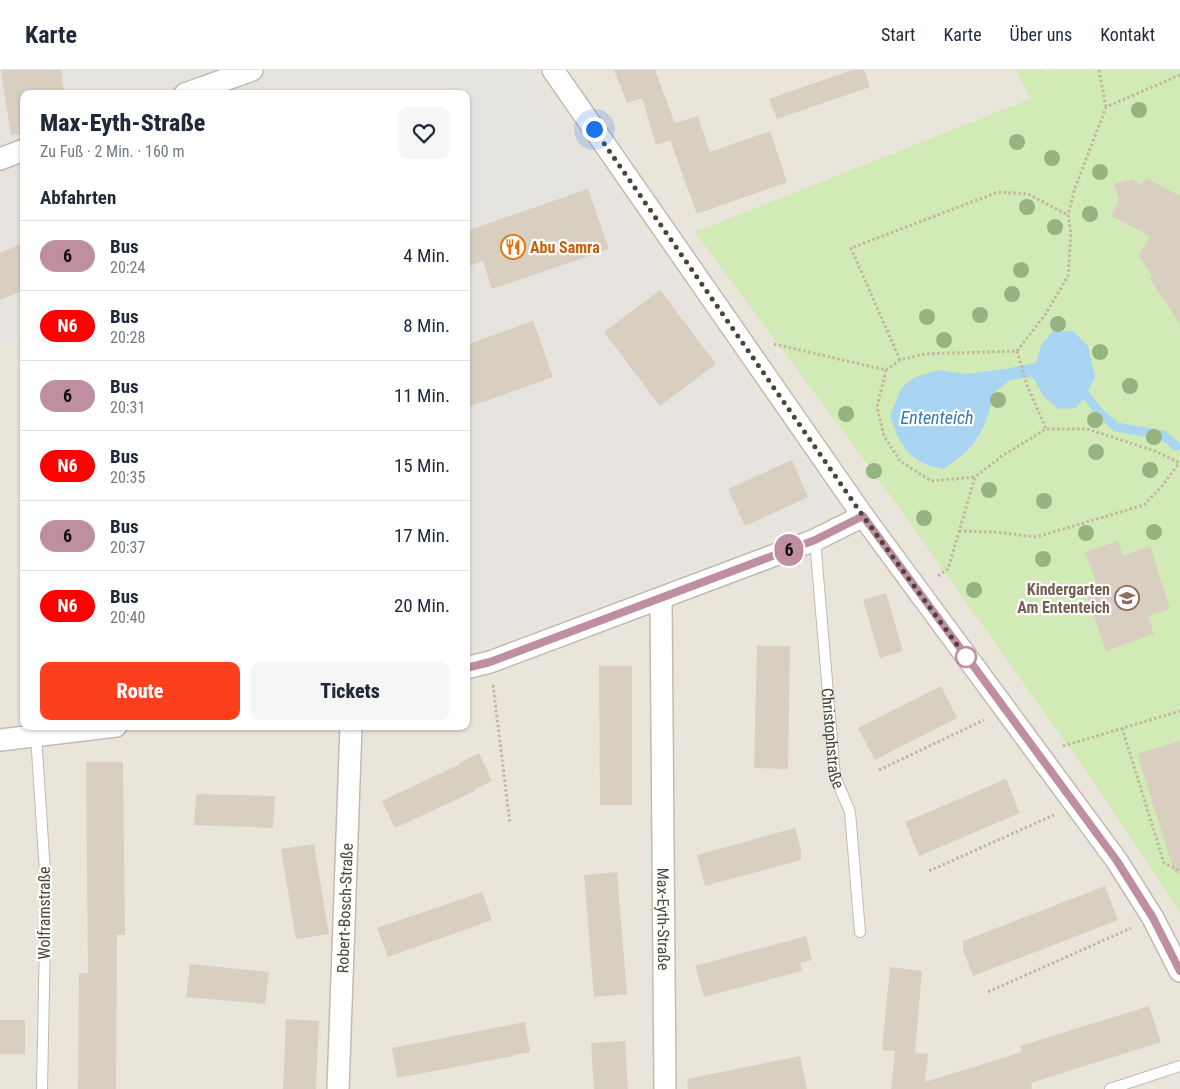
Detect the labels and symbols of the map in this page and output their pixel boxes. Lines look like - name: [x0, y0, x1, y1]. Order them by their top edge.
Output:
- your location: [582, 117, 607, 142]
- restaurant icon: Abu Samra: [500, 234, 526, 260]
- place label: Abu Samra: [530, 238, 600, 257]
- water label: Ententeich: [901, 407, 973, 428]
- line badge: 6: [773, 534, 805, 566]
- place label: Kindergarten Am Ententeich: [1017, 580, 1110, 617]
- school or university icon: Kindergarten Am Ententeich: [1114, 585, 1140, 611]
- unlabelled marker: [955, 646, 977, 668]
- street label: Christophstraße: [818, 687, 849, 791]
- street label: Robert-Bosch-Straße: [333, 843, 356, 974]
- street label: Wolframstraße: [35, 866, 54, 960]
- street label: Max-Eyth-Straße: [654, 868, 674, 970]

